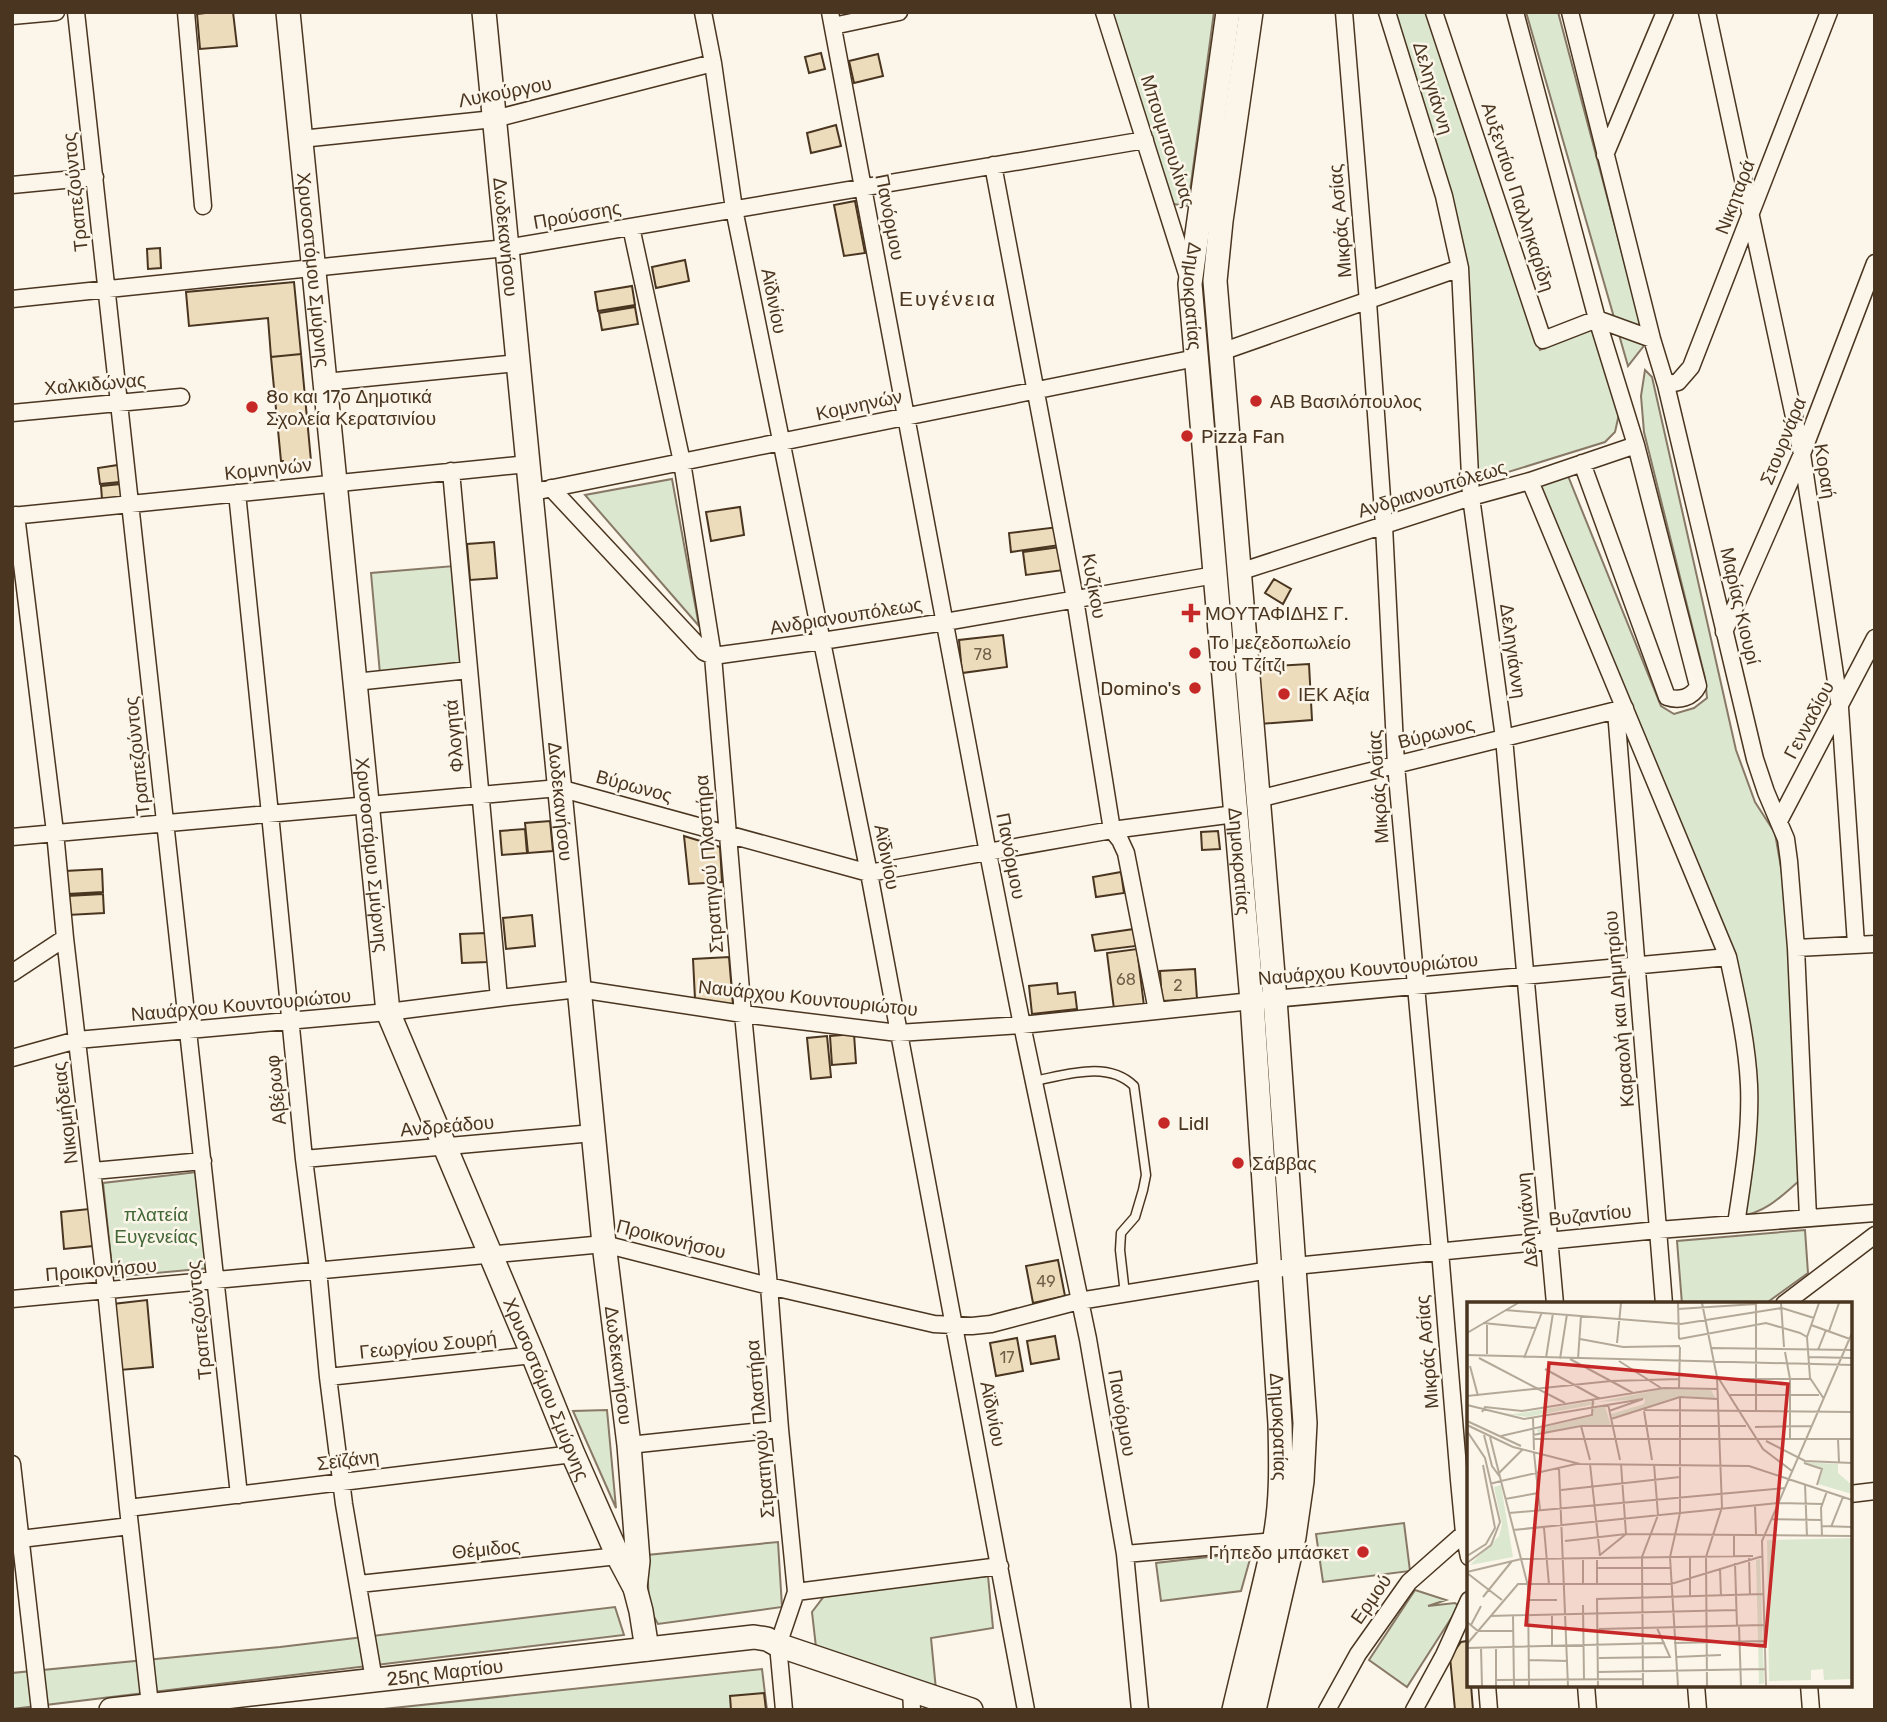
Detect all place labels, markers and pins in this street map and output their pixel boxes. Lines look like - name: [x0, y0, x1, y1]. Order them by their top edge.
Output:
- place label: 8ο και 17ο Δημοτικά Σχολεία Κερατσινίου: [266, 385, 436, 430]
- place label: ΑΒ Βασιλόπουλος: [1270, 390, 1422, 413]
- marker: ΑΒ Βασιλόπουλος: [1248, 393, 1264, 409]
- marker: 8ο και 17ο Δημοτικά Σχολεία Κερατσινίου: [244, 399, 260, 415]
- place label: Pizza Fan: [1201, 425, 1285, 448]
- marker: Pizza Fan: [1179, 428, 1195, 444]
- place label: ΜΟΥΤΑΦΙΔΗΣ Γ.: [1205, 602, 1349, 625]
- marker: ΜΟΥΤΑΦΙΔΗΣ Γ.: [1183, 605, 1199, 621]
- place label: Το μεζεδοπωλείο του Τζίτζι: [1209, 631, 1351, 676]
- marker: Το μεζεδοπωλείο του Τζίτζι: [1187, 645, 1203, 661]
- place label: Domino's: [1100, 677, 1181, 700]
- marker: Domino's: [1187, 680, 1203, 696]
- place label: ΙΕΚ Αξία: [1298, 683, 1370, 706]
- marker: ΙΕΚ Αξία: [1276, 686, 1292, 702]
- place label: Lidl: [1178, 1112, 1209, 1135]
- marker: Lidl: [1156, 1115, 1172, 1131]
- place label: Σάββας: [1252, 1152, 1317, 1175]
- marker: Σάββας: [1230, 1155, 1246, 1171]
- place label: Γήπεδο μπάσκετ: [1209, 1541, 1349, 1564]
- marker: Γήπεδο μπάσκετ: [1355, 1544, 1371, 1560]

